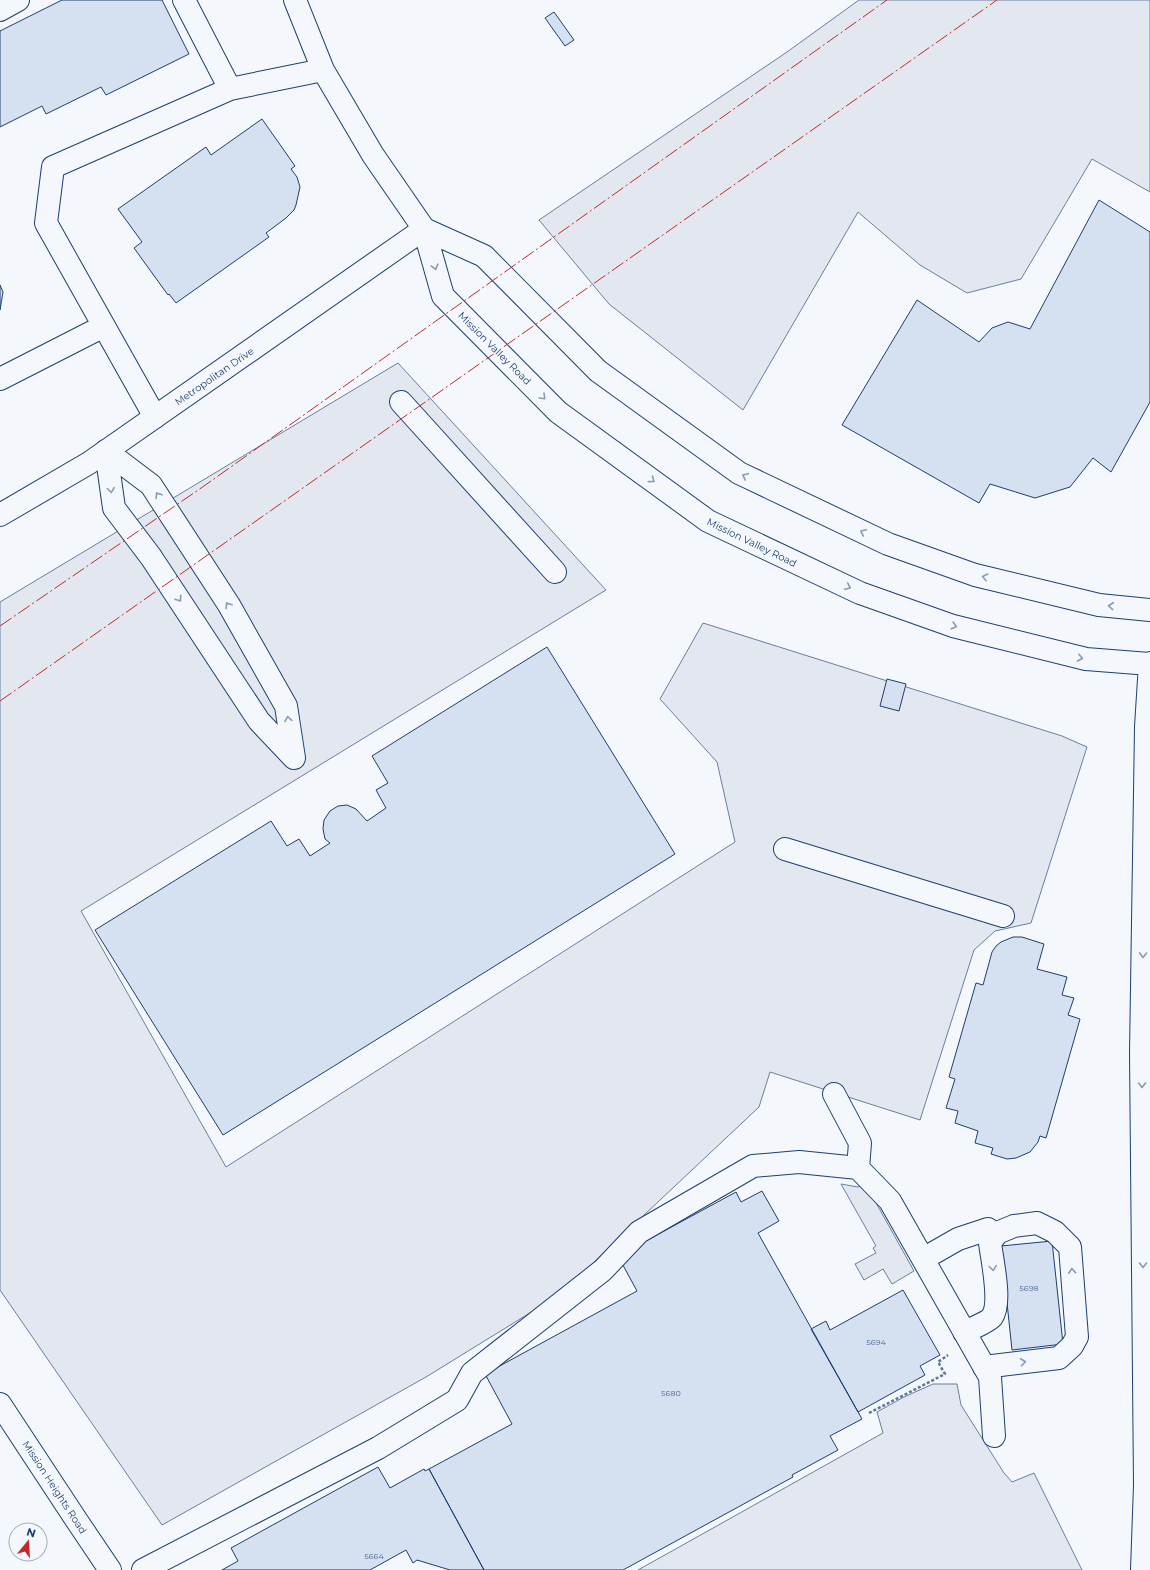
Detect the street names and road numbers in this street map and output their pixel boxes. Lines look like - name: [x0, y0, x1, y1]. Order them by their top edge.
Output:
- street label: Mission Valley Road: [455, 309, 534, 388]
- street label: Metropolitan Drive: [172, 344, 256, 409]
- street label: Mission Valley Road: [705, 515, 799, 570]
- street label: Mission Heights Road: [20, 1438, 90, 1536]

